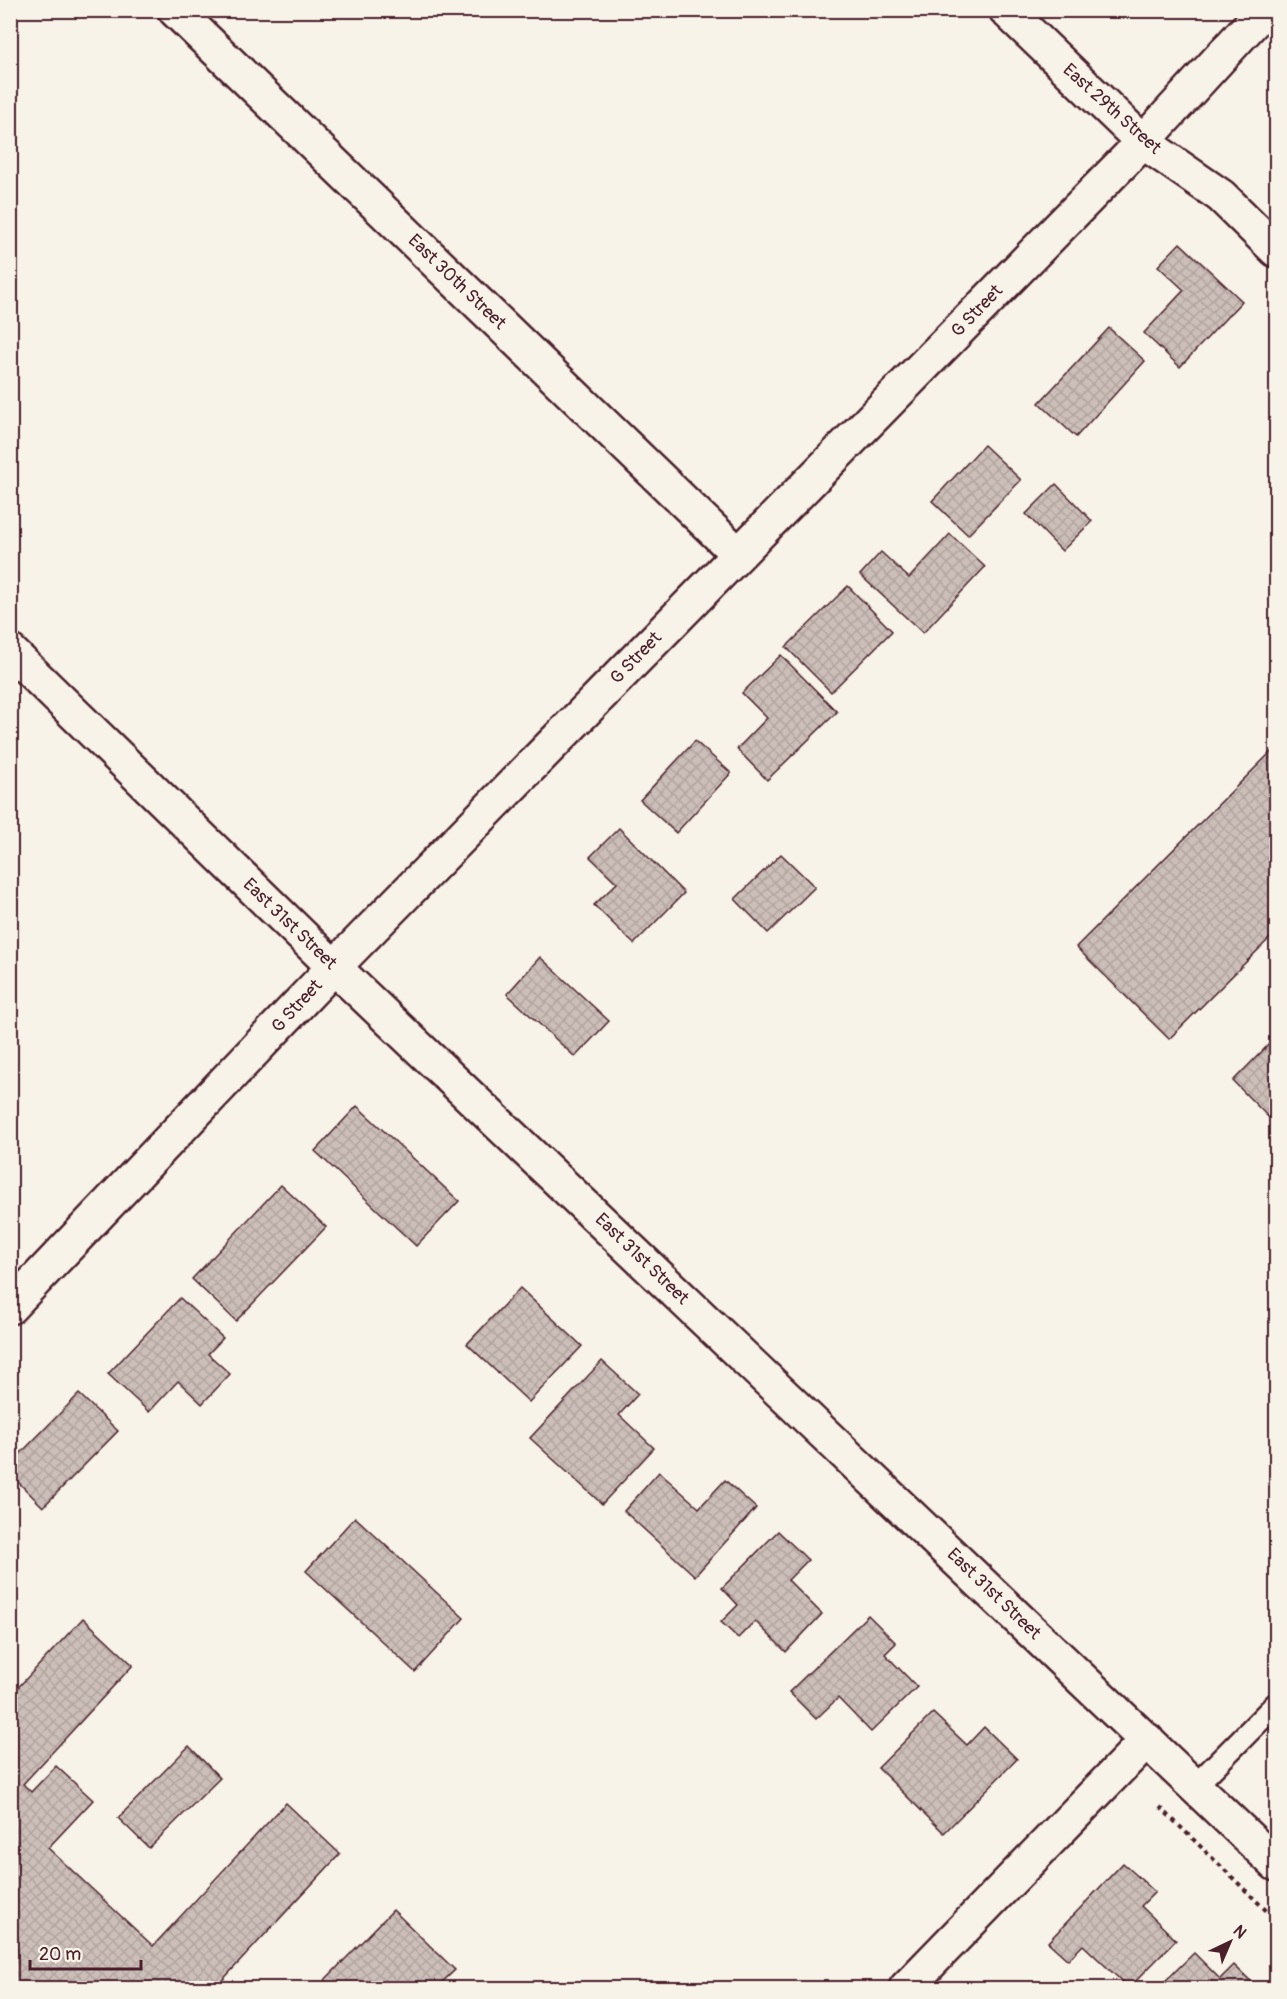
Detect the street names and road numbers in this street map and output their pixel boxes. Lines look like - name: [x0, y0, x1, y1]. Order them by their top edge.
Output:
- street label: East 29th Street: [1058, 59, 1167, 160]
- street label: East 30th Street: [403, 229, 511, 335]
- street label: G Street: [946, 279, 1008, 342]
- street label: G Street: [605, 626, 667, 689]
- street label: East 31st Street: [238, 873, 342, 975]
- street label: G Street: [267, 974, 328, 1037]
- street label: East 31st Street: [590, 1208, 694, 1310]
- street label: East 31st Street: [942, 1543, 1046, 1645]

